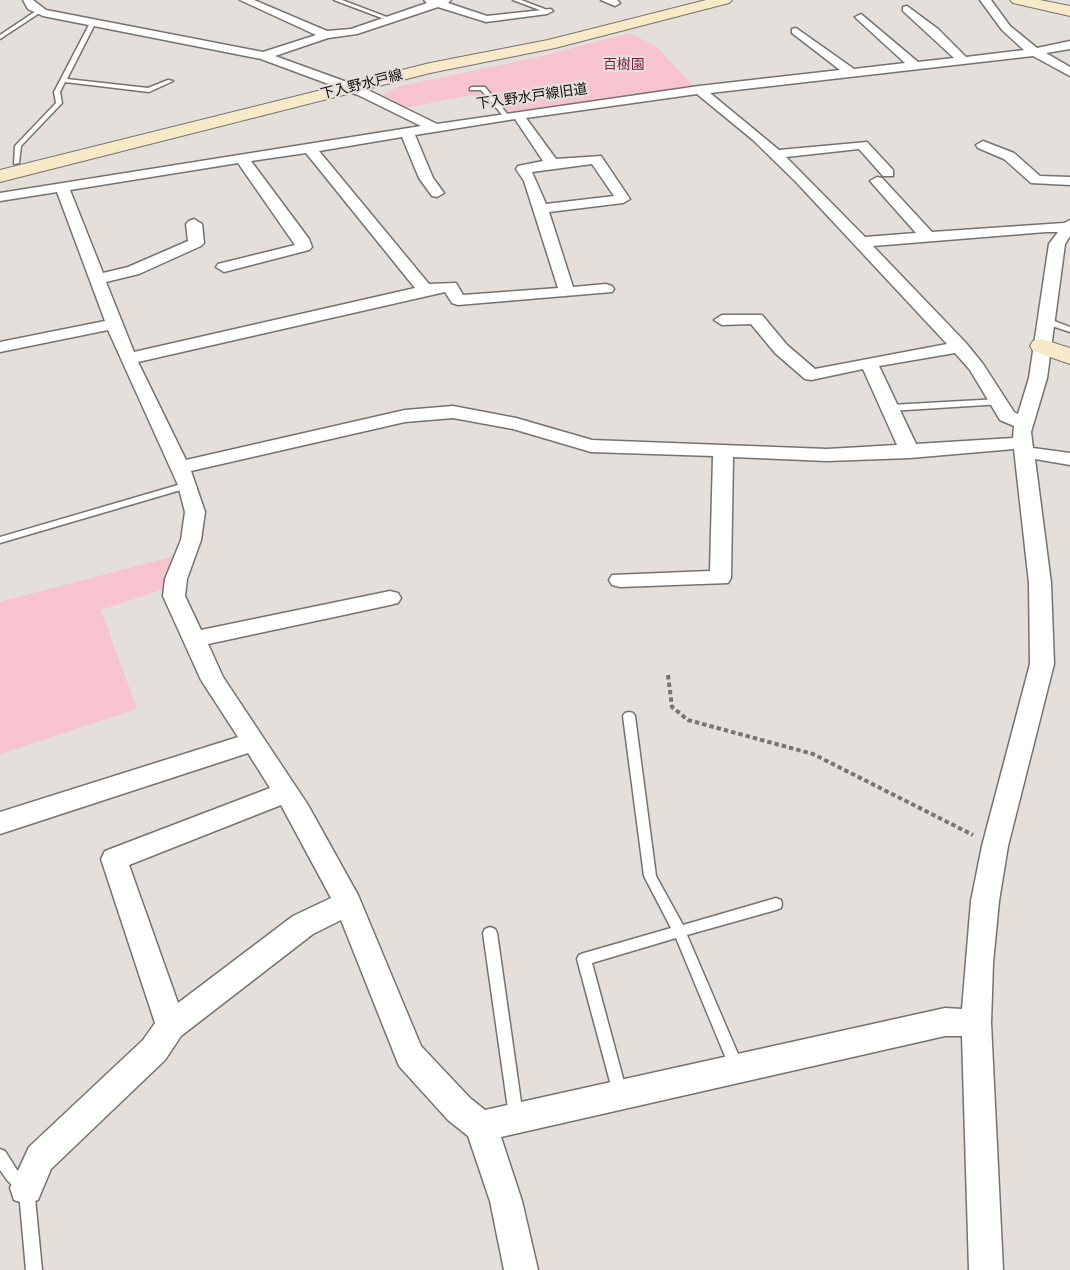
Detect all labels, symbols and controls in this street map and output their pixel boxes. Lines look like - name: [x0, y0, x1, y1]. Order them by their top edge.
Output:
- park label: 百樹園: [603, 58, 645, 74]
- street label: 下入野水戸線: [319, 68, 405, 104]
- street label: 下入野水戸線旧道: [475, 82, 589, 114]

